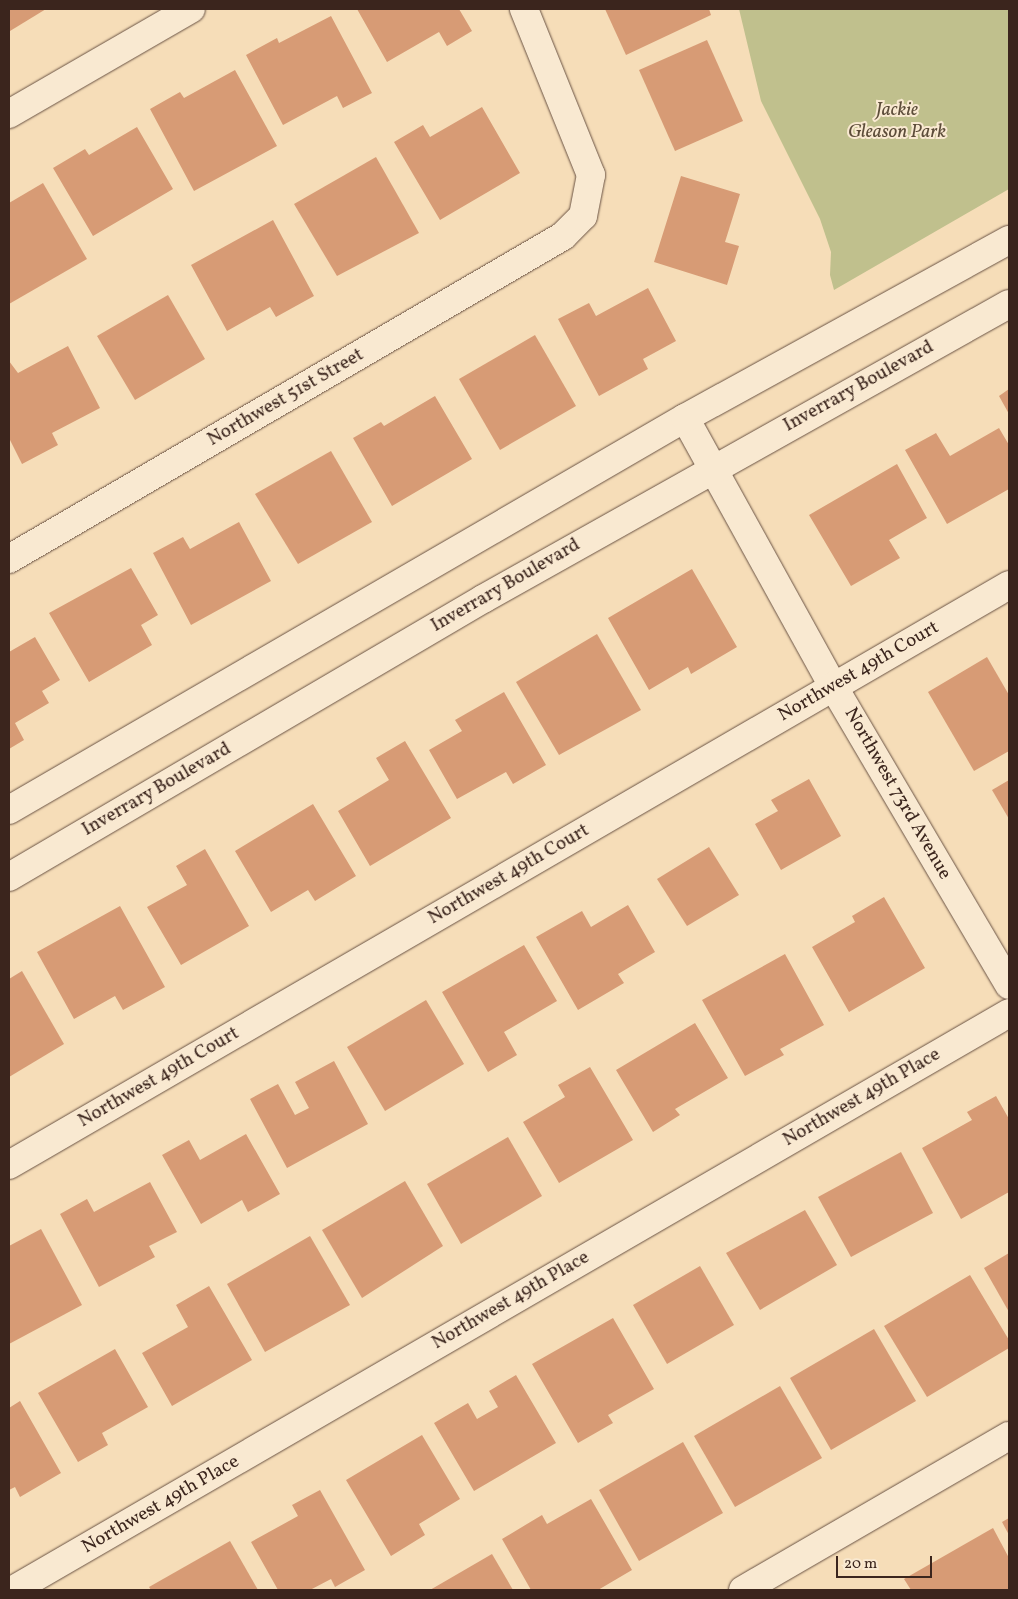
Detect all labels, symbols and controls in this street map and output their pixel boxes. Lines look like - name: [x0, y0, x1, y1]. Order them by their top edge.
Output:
- park label: Jackie Gleason Park: [848, 100, 946, 144]
- street label: Inverrary Boulevard: [780, 336, 938, 438]
- street label: Northwest 51st Street: [204, 344, 368, 452]
- street label: Inverrary Boulevard: [427, 534, 585, 638]
- street label: Northwest 49th Court: [775, 617, 943, 727]
- street label: Northwest 73rd Avenue: [838, 704, 956, 884]
- street label: Inverrary Boulevard: [78, 738, 236, 842]
- street label: Northwest 49th Court: [425, 820, 593, 930]
- street label: Northwest 49th Court: [75, 1023, 243, 1133]
- street label: Northwest 49th Place: [779, 1044, 945, 1152]
- street label: Northwest 49th Place: [428, 1247, 594, 1355]
- street label: Northwest 49th Place: [78, 1451, 244, 1559]
- scale bar: [838, 1546, 934, 1578]
- text: 20 m: [844, 1554, 877, 1575]

